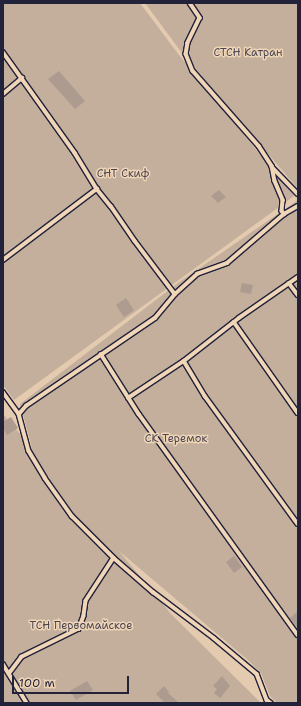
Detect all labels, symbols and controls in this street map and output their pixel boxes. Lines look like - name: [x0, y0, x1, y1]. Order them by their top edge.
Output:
- park label: СТСН Катран: [213, 46, 283, 60]
- park label: СНТ Скиф: [97, 167, 149, 181]
- park label: СК Теремок: [145, 432, 207, 446]
- park label: ТСН Первомайское: [30, 619, 132, 633]
- scale bar: [14, 668, 131, 694]
- text: 100 m: [19, 675, 55, 691]

